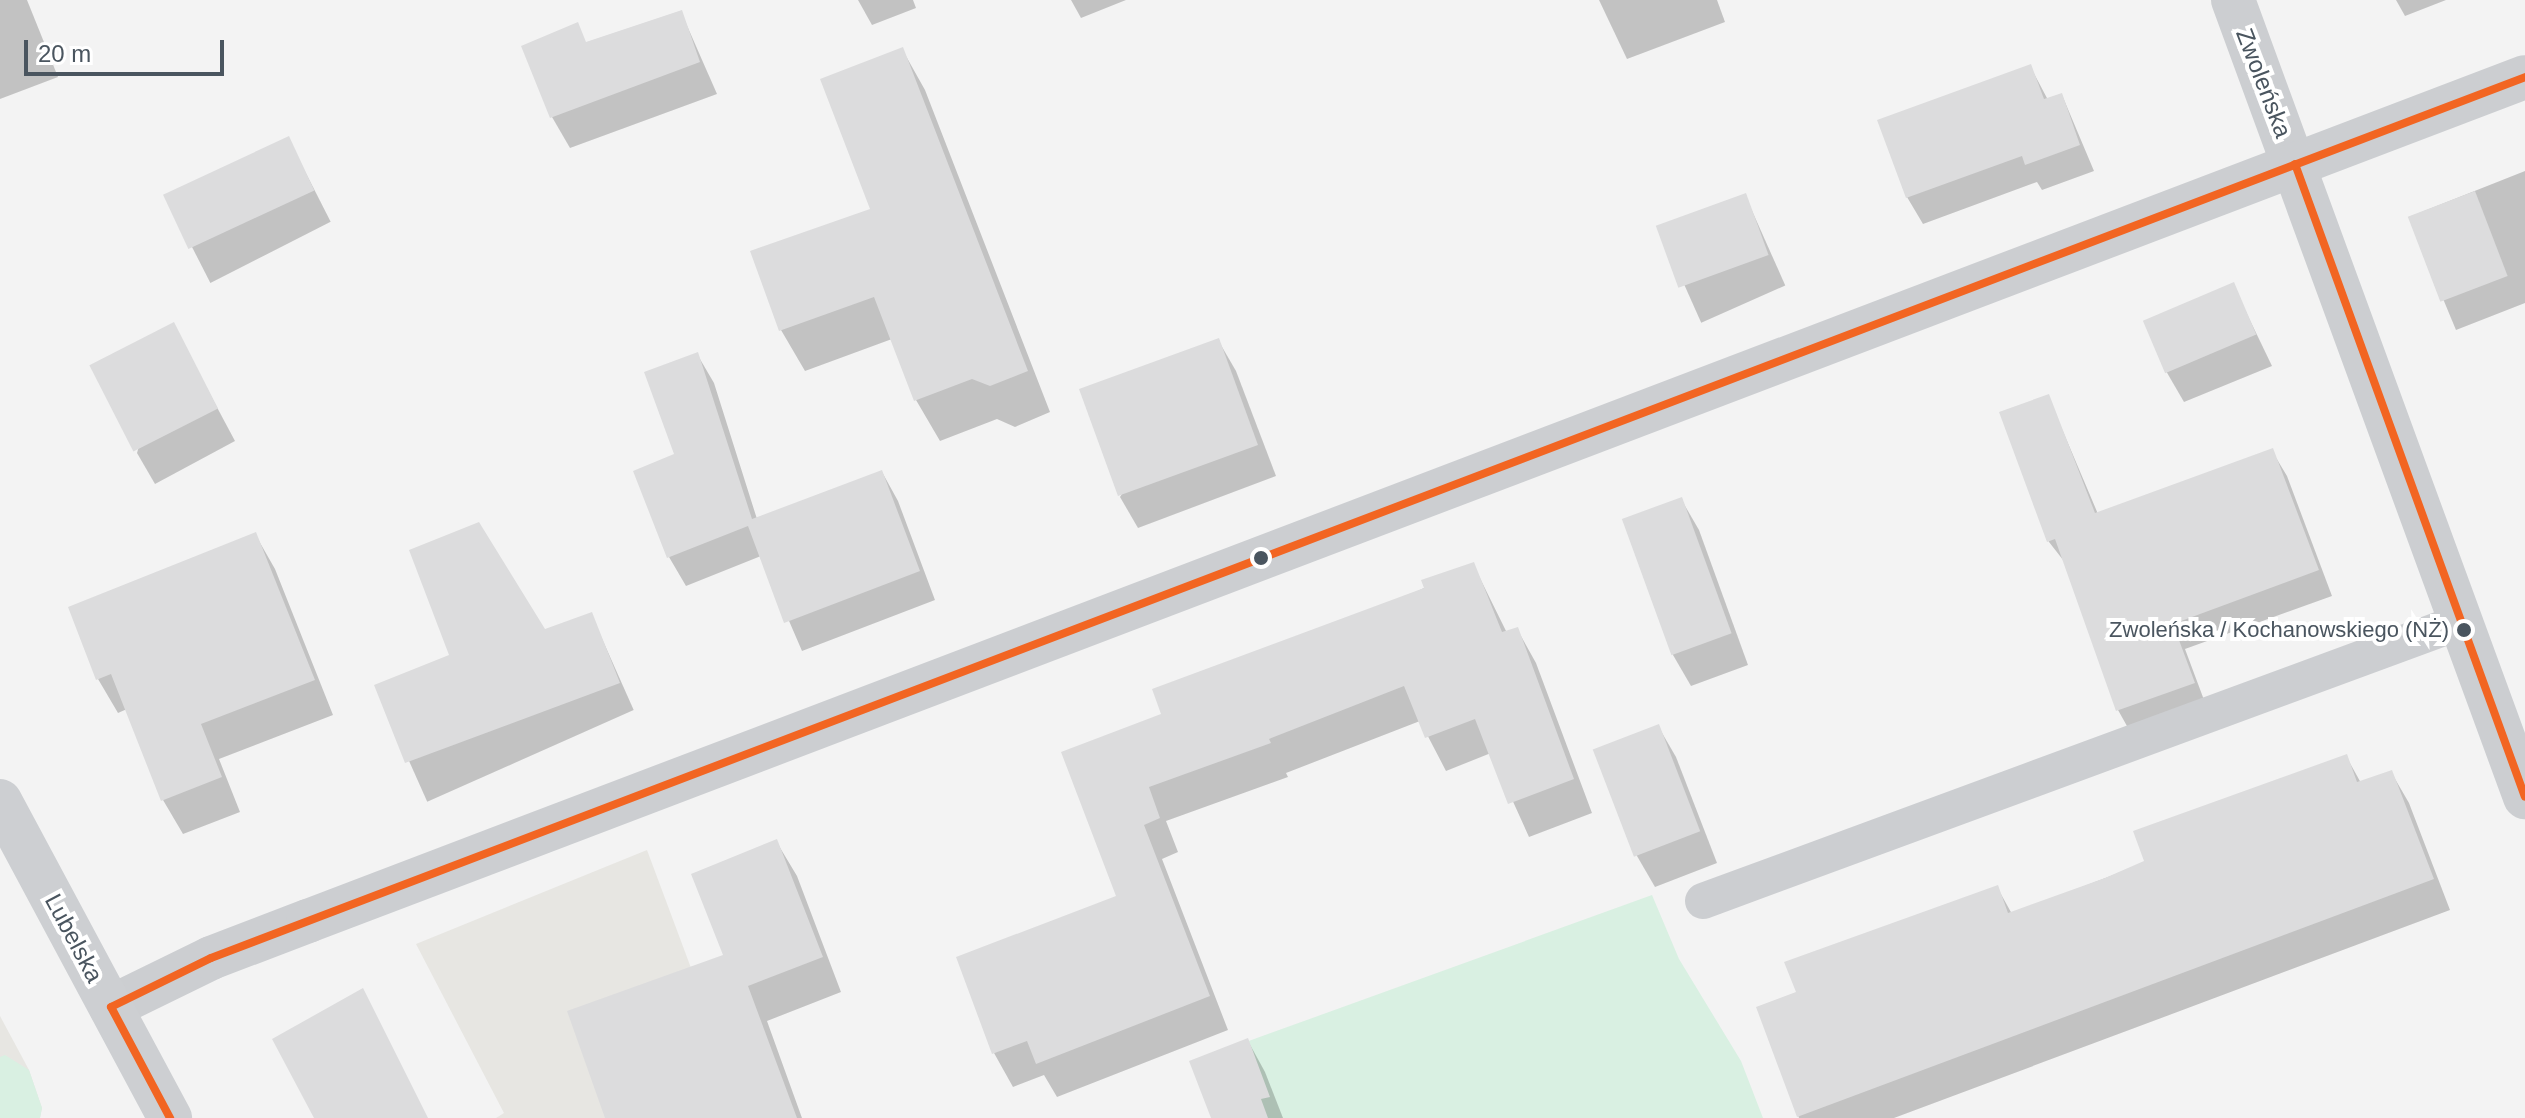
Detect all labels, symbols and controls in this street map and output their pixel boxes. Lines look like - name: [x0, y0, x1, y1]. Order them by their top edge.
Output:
- scale bar: [28, 24, 228, 74]
- street label: Zwoleńska: [2230, 24, 2298, 142]
- text: 20 m: [38, 40, 91, 67]
- unlabelled marker: [1253, 550, 1269, 566]
- place label: Zwoleńska / Kochanowskiego (NŻ): [2109, 617, 2449, 643]
- marker: Zwoleńska / Kochanowskiego (NŻ): [2456, 622, 2472, 638]
- street label: Lubelska: [39, 889, 109, 987]

